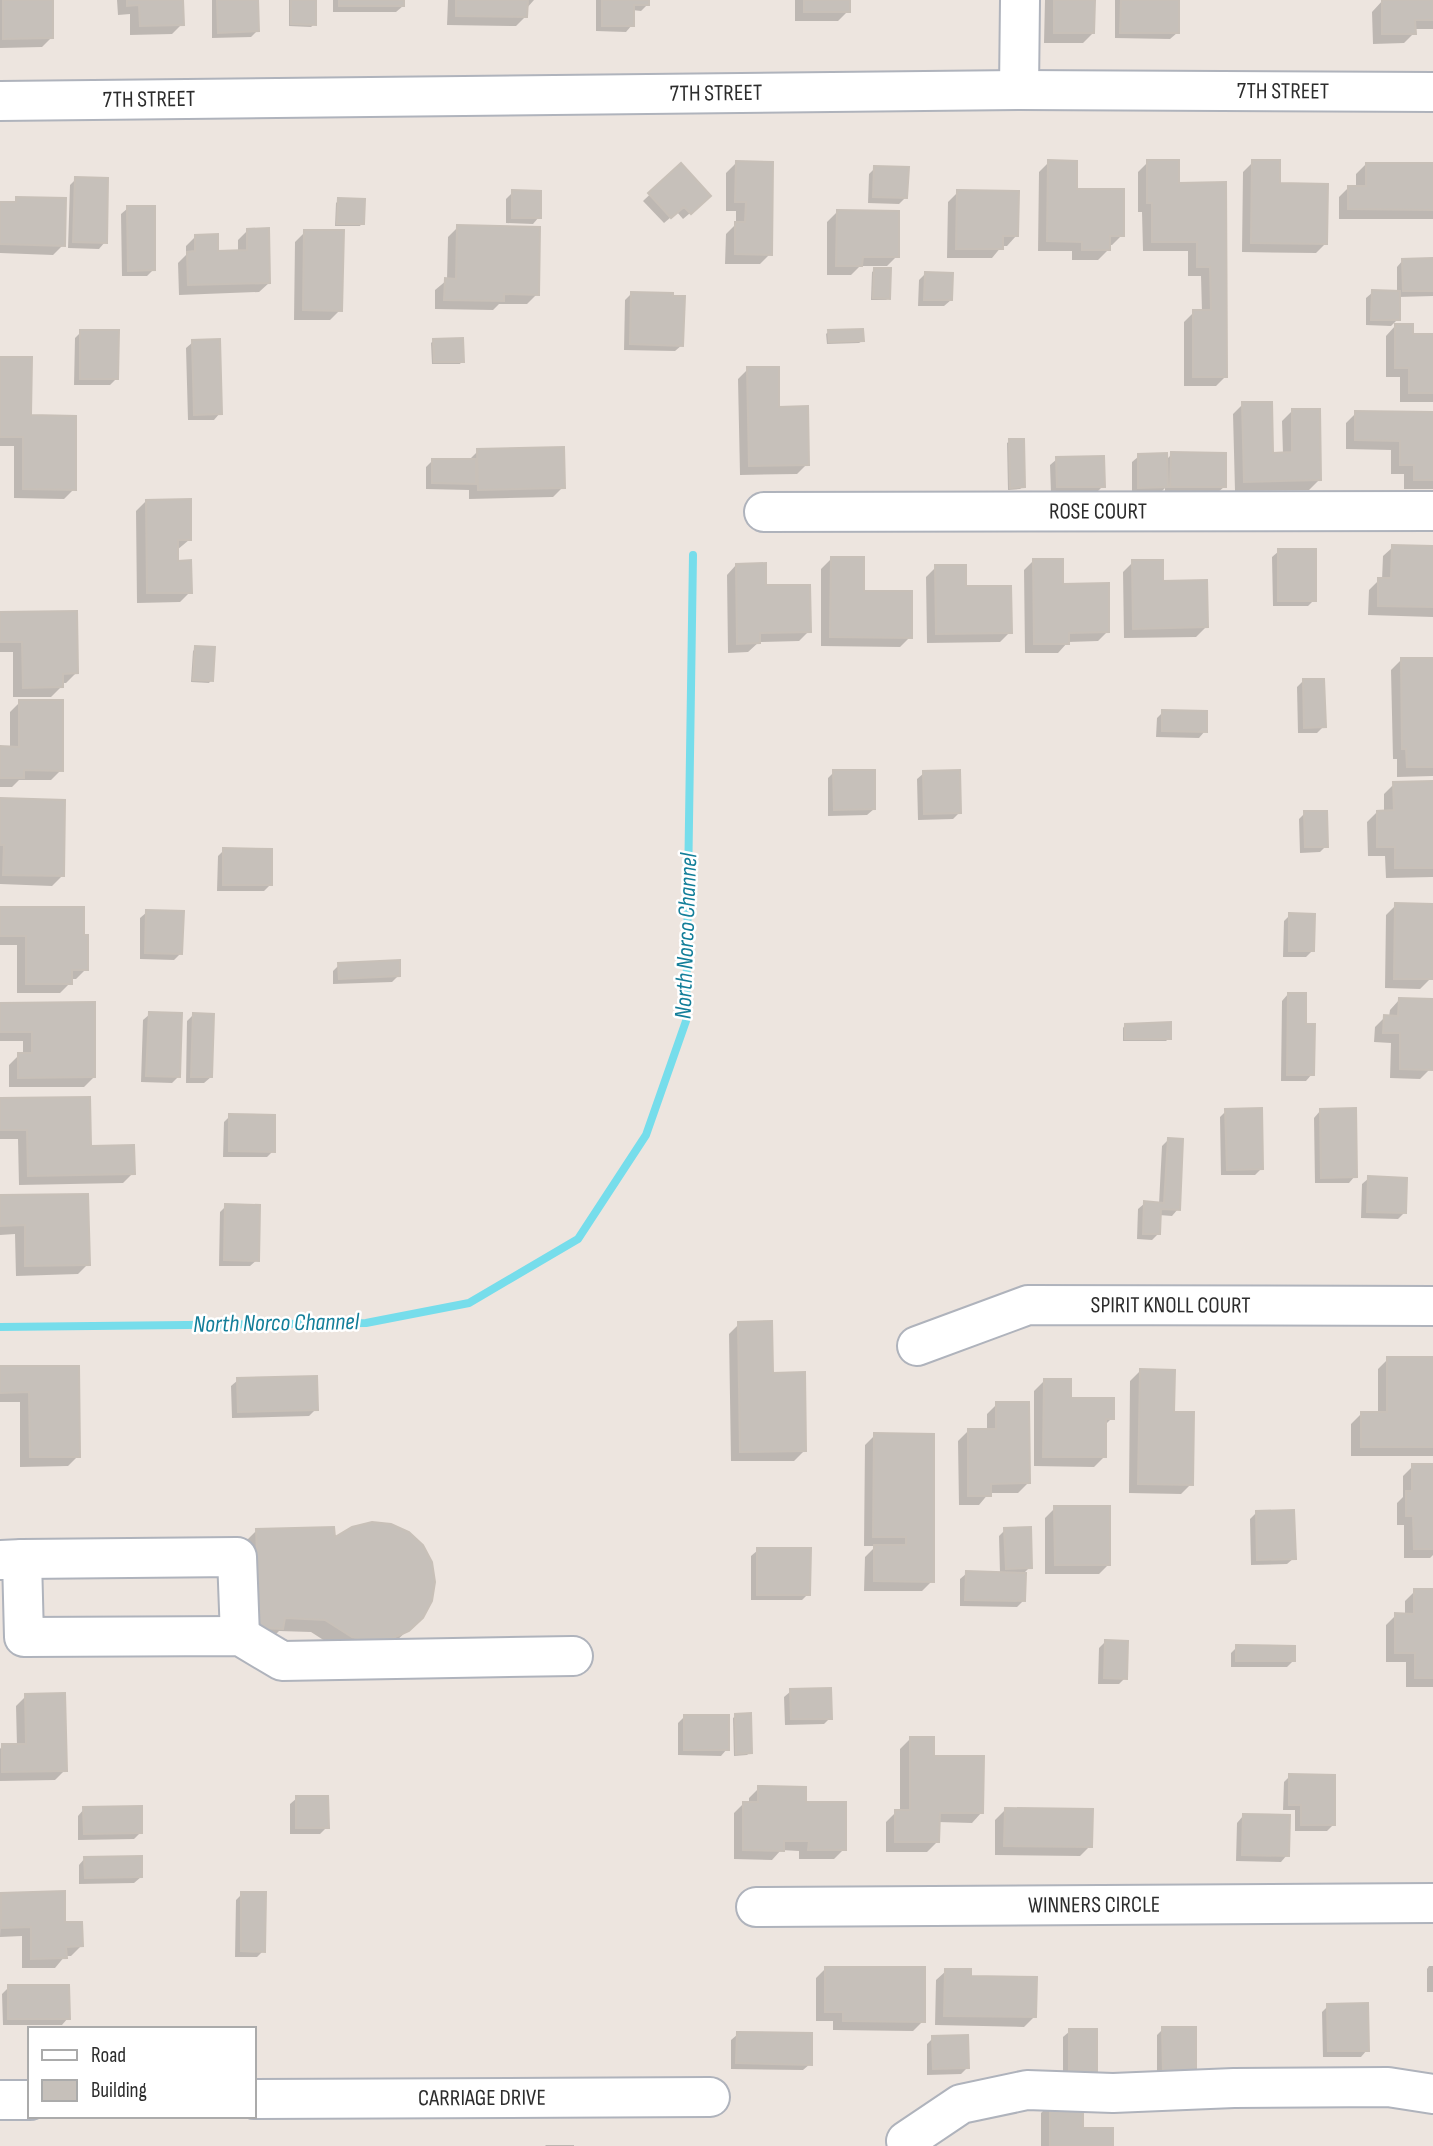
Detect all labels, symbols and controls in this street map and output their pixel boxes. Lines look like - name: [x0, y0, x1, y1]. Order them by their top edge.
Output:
- street label: 7TH STREET: [1237, 77, 1329, 105]
- street label: 7TH STREET: [670, 79, 762, 108]
- street label: 7TH STREET: [103, 85, 195, 114]
- street label: ROSE COURT: [1049, 497, 1147, 526]
- water label: North Norco Channel: [669, 852, 703, 1019]
- street label: SPIRIT KNOLL COURT: [1091, 1291, 1251, 1320]
- water label: North Norco Channel: [193, 1307, 360, 1339]
- street label: WINNERS CIRCLE: [1028, 1891, 1160, 1919]
- legend: [28, 2027, 256, 2118]
- text: Road: [91, 2043, 126, 2068]
- text: Building: [91, 2078, 147, 2103]
- street label: CARRIAGE DRIVE: [418, 2084, 546, 2112]

